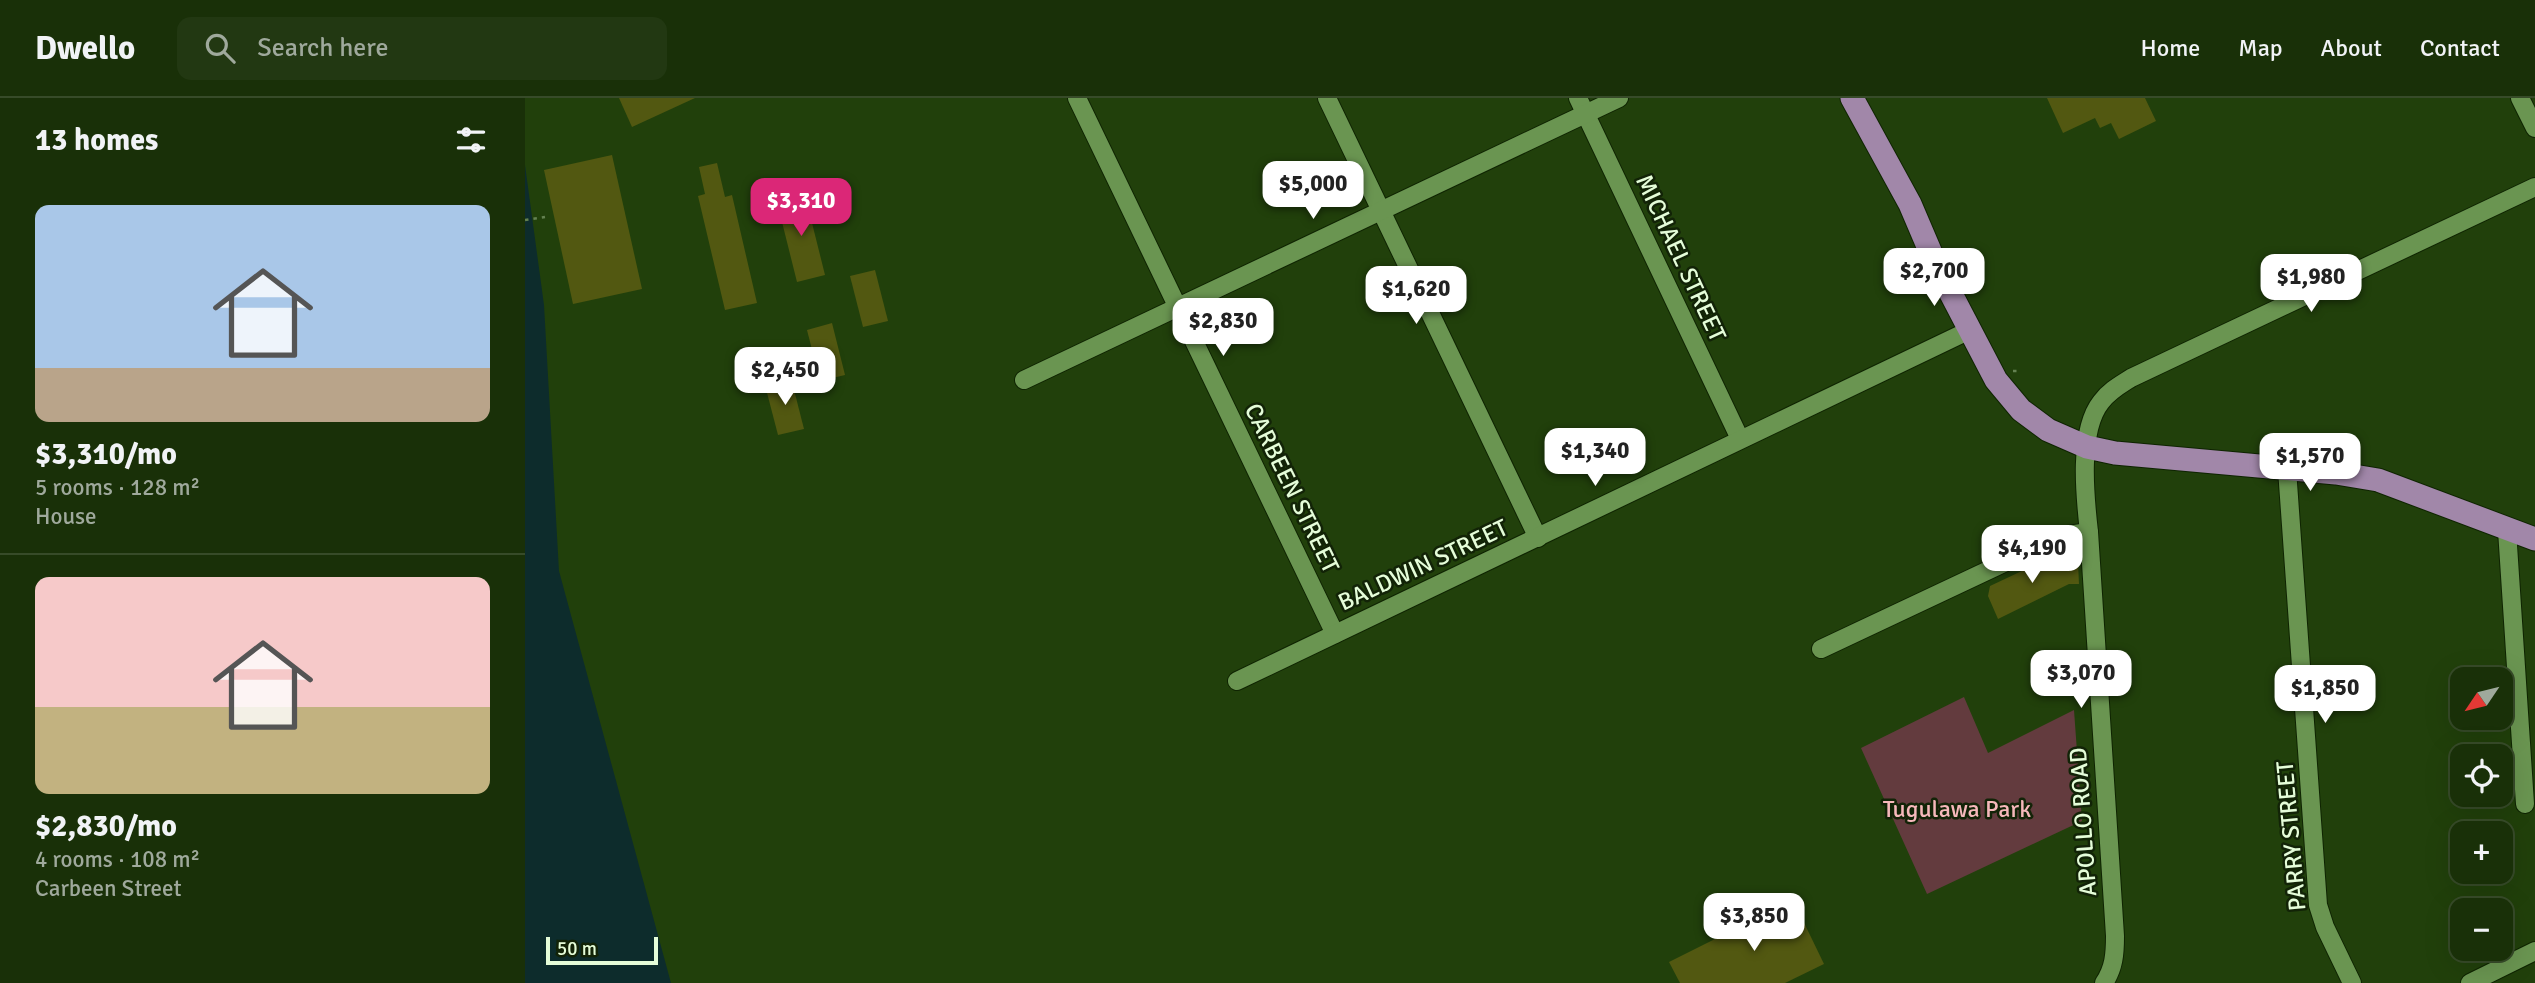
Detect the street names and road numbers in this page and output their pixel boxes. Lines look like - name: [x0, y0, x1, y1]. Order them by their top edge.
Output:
- street label: MICHAEL STREET: [1629, 170, 1733, 346]
- street label: CARBEEN STREET: [1238, 398, 1346, 578]
- street label: BALDWIN STREET: [1333, 512, 1513, 617]
- street label: APOLLO ROAD: [2063, 747, 2103, 897]
- street label: PARRY STREET: [2269, 760, 2312, 912]

